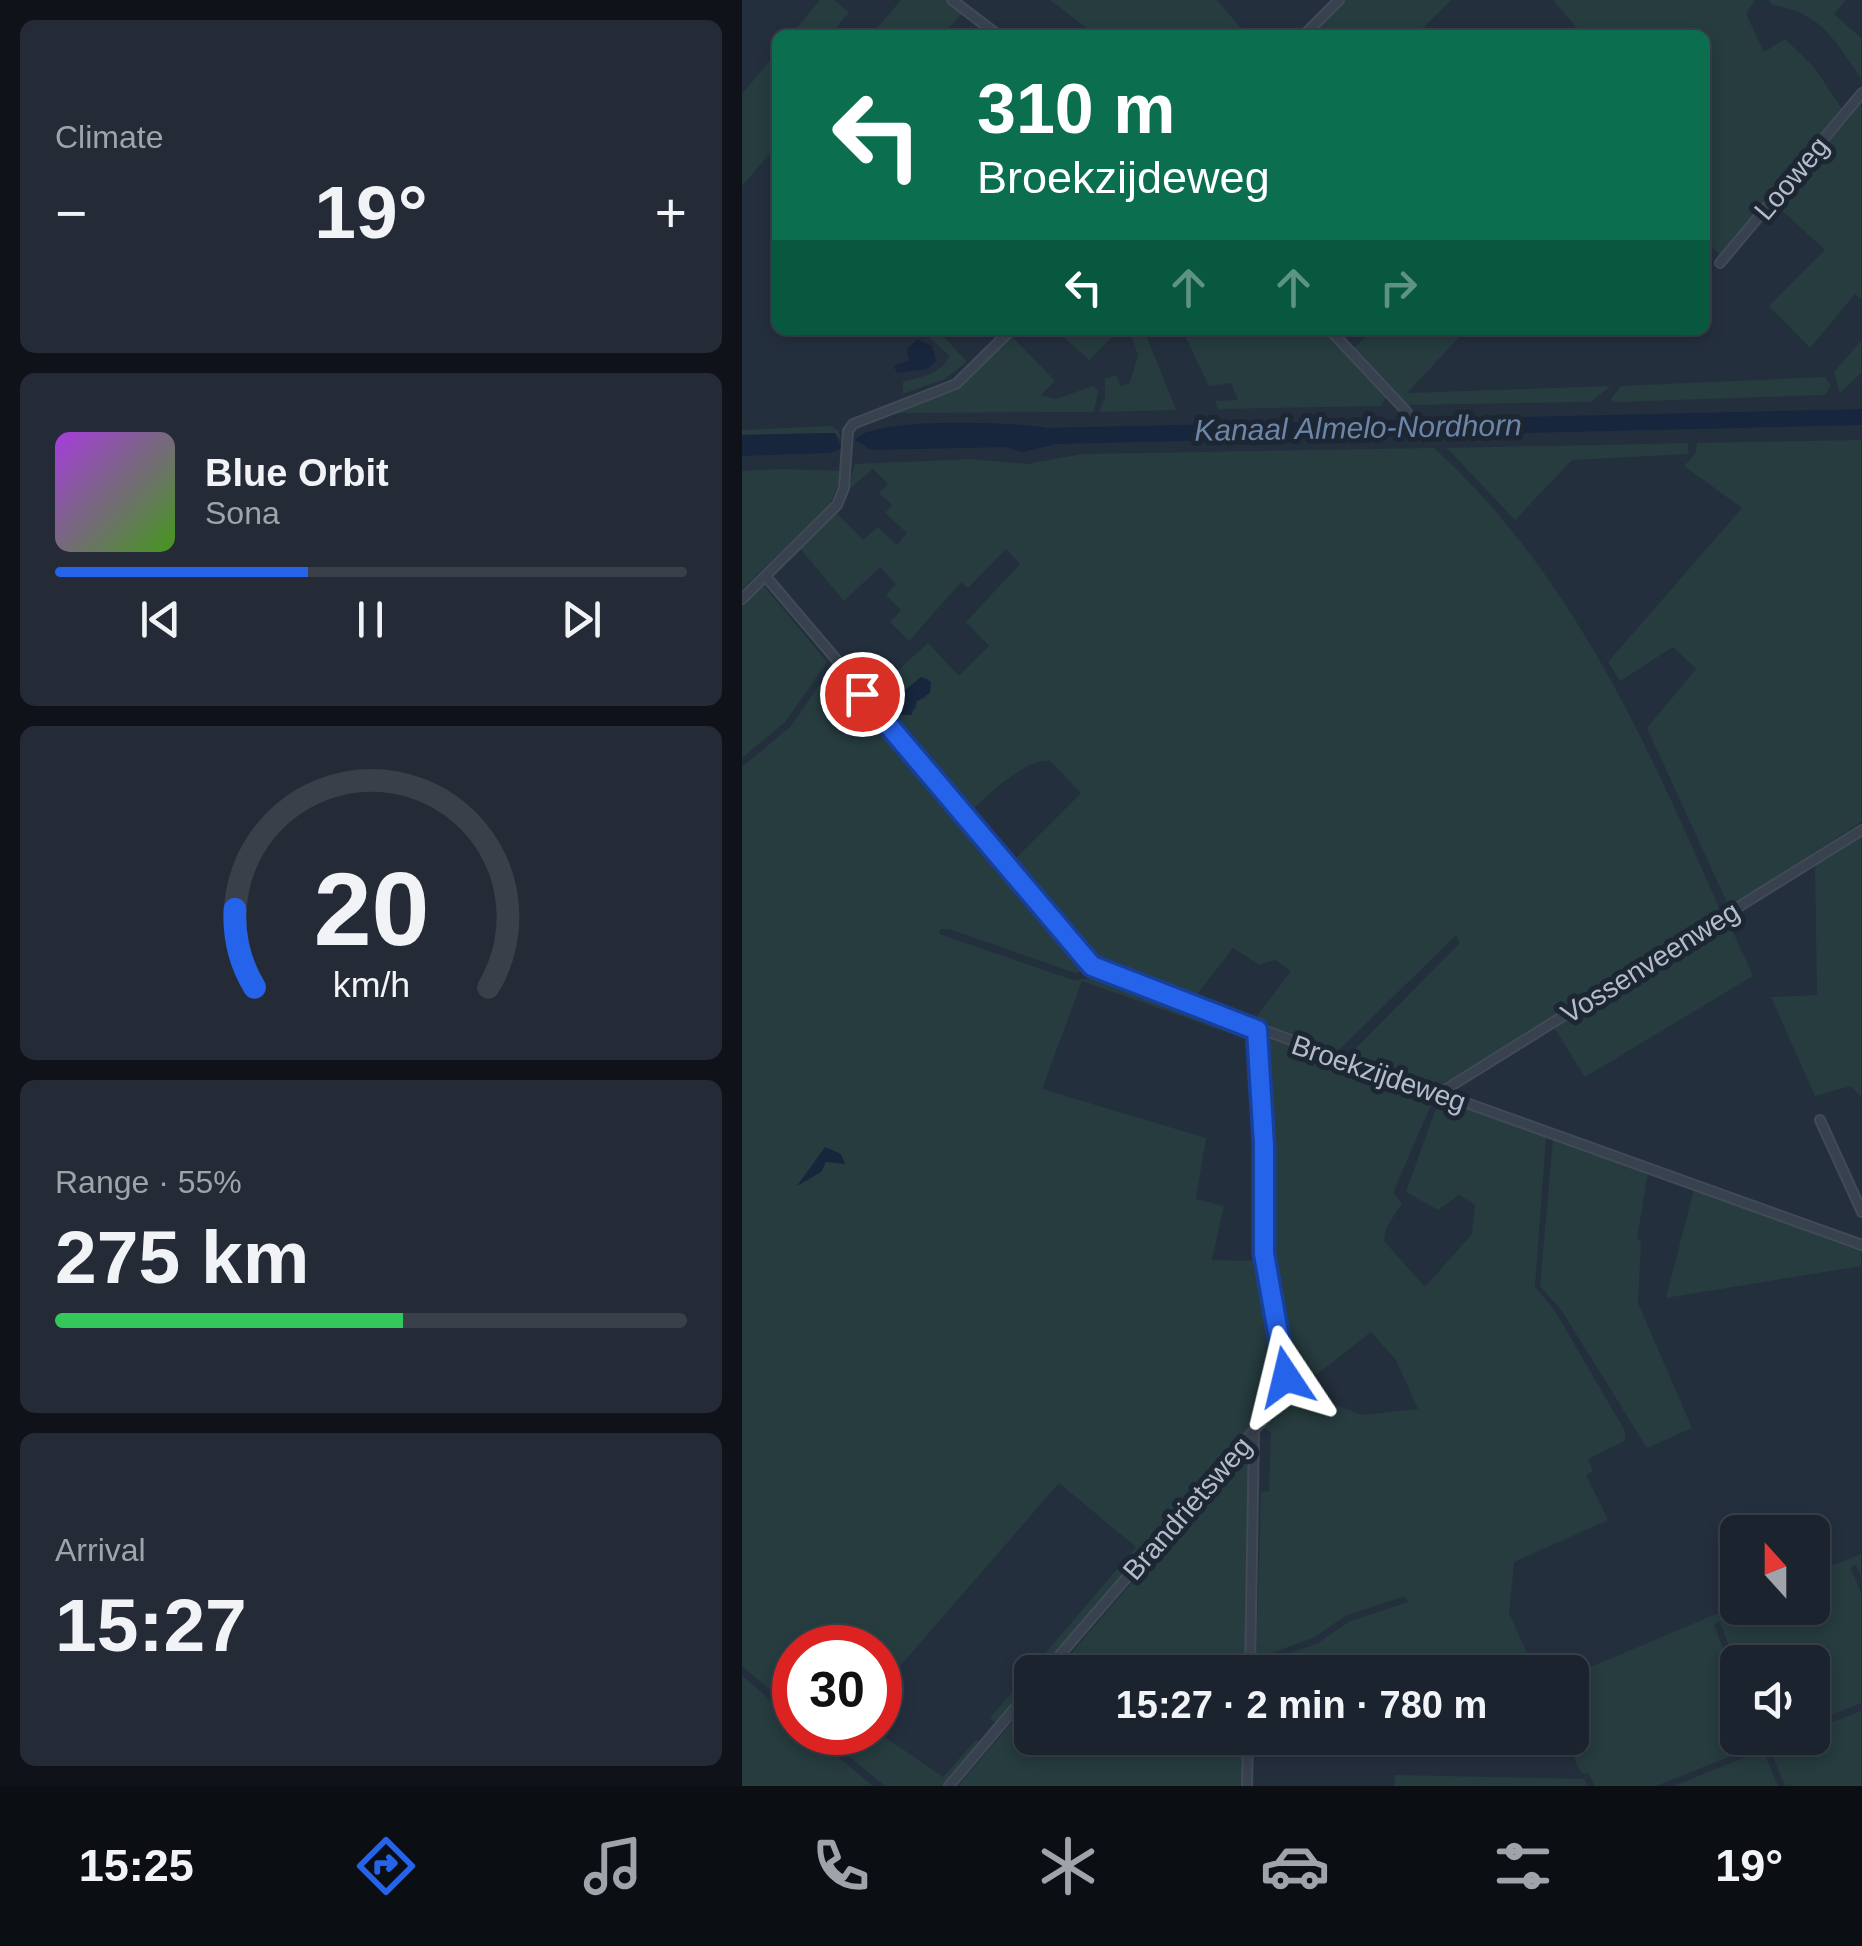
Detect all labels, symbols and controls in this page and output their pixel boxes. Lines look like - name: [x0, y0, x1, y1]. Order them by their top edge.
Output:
- icon: left: [812, 70, 942, 200]
- text: 310 m: [977, 70, 1175, 148]
- text: Climate: [55, 119, 163, 155]
- street label: Looweg: [1748, 131, 1835, 226]
- text: Broekzijdeweg: [977, 152, 1270, 203]
- text: 19°: [314, 170, 428, 254]
- text: −: [55, 182, 87, 244]
- text: +: [655, 182, 687, 244]
- icon: left: [1056, 260, 1111, 315]
- icon: ahead: [1161, 260, 1216, 315]
- icon: ahead: [1266, 260, 1321, 315]
- icon: right: [1371, 260, 1426, 315]
- water label: Kanaal Almelo-Nordhorn: [1194, 408, 1522, 447]
- text: Blue Orbit: [205, 452, 389, 494]
- text: Sona: [205, 495, 280, 531]
- icon: previous: [133, 592, 188, 647]
- icon: pause: [343, 592, 398, 647]
- icon: next: [554, 592, 609, 647]
- pin: [820, 652, 905, 737]
- icon: arrive: [835, 667, 890, 722]
- text: 20: [313, 851, 429, 967]
- street label: Vossenveenweg: [1556, 895, 1745, 1030]
- text: km/h: [332, 965, 410, 1005]
- street label: Broekzijdeweg: [1288, 1029, 1470, 1118]
- text: Range · 55%: [55, 1164, 242, 1200]
- text: 275 km: [55, 1215, 309, 1299]
- position arrow: [1234, 1325, 1338, 1429]
- street label: Brandrietsweg: [1117, 1431, 1258, 1586]
- north arrow: [1720, 1515, 1830, 1625]
- map controls: [1720, 1515, 1830, 1755]
- text: Arrival: [55, 1532, 146, 1568]
- text: 15:27: [55, 1583, 247, 1667]
- speed limit sign: 30: [772, 1625, 902, 1755]
- button: sound: [1720, 1645, 1830, 1755]
- text: 15:27 · 2 min · 780 m: [1116, 1684, 1487, 1726]
- icon: directions: [351, 1831, 421, 1901]
- icon: music: [578, 1831, 648, 1901]
- icon: phone: [806, 1831, 876, 1901]
- icon: climate: [1033, 1831, 1103, 1901]
- icon: car: [1260, 1831, 1330, 1901]
- icon: filters: [1488, 1831, 1558, 1901]
- text: 15:25: [79, 1840, 194, 1891]
- text: 19°: [1715, 1840, 1783, 1891]

